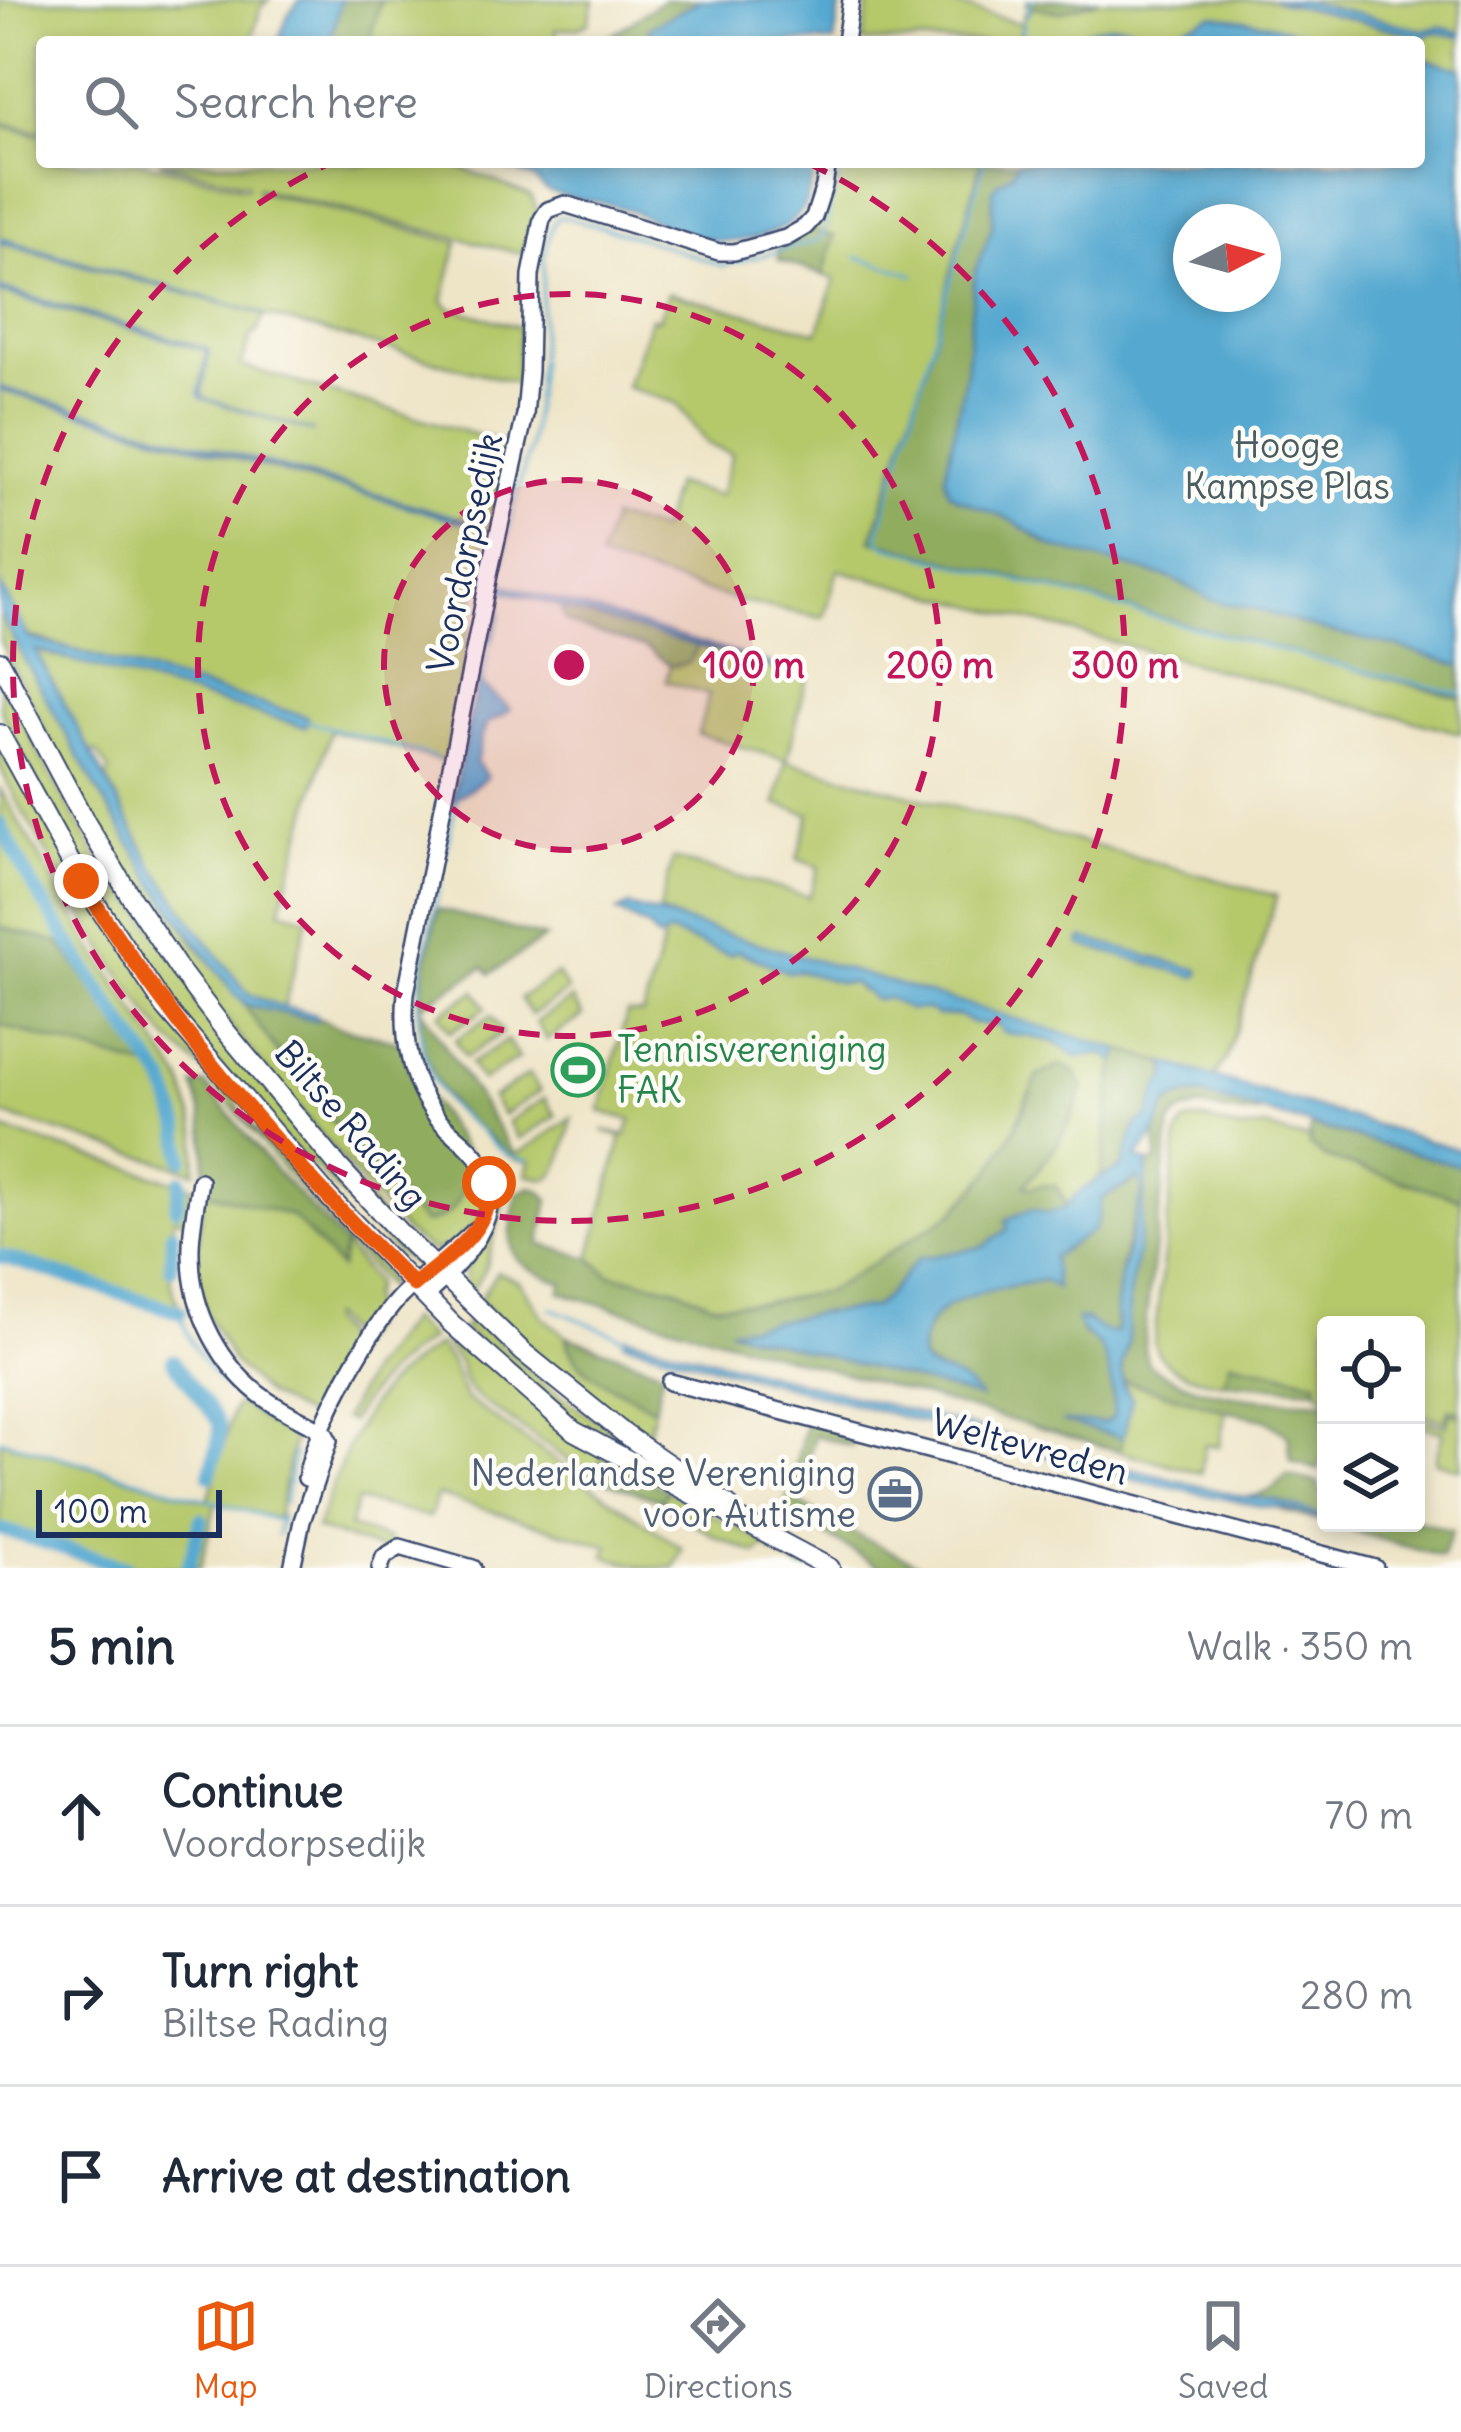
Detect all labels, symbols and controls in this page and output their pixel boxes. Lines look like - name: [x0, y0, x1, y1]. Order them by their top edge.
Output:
- search box: [36, 36, 1425, 168]
- icon: search: [78, 69, 144, 135]
- text: Search here: [174, 74, 418, 130]
- north arrow: [1173, 204, 1281, 312]
- park label: Hooge Kampse Plas: [1184, 423, 1390, 509]
- street label: Voordorpsedijk: [418, 429, 512, 677]
- text: 100 m: [703, 643, 805, 688]
- text: 200 m: [886, 643, 994, 688]
- text: 300 m: [1071, 643, 1179, 688]
- centre of rings: [548, 644, 590, 686]
- route end: [54, 854, 108, 908]
- place label: Tennisvereniging FAK: [617, 1027, 887, 1113]
- street label: Biltse Rading: [265, 1031, 437, 1219]
- sports icon: Tennisvereniging FAK: [550, 1042, 606, 1098]
- route start: [462, 1156, 516, 1210]
- map controls: [1317, 1316, 1425, 1532]
- button: locate: [1317, 1316, 1425, 1424]
- street label: Weltevreden: [927, 1399, 1133, 1495]
- button: layers: [1317, 1424, 1425, 1532]
- place label: Nederlandse Vereniging voor Autisme: [470, 1451, 856, 1537]
- office icon: Nederlandse Vereniging voor Autisme: [867, 1466, 923, 1522]
- scale bar: [36, 1484, 222, 1537]
- text: 100 m: [54, 1490, 147, 1532]
- text: 5 min: [48, 1614, 175, 1678]
- text: Walk · 350 m: [1187, 1622, 1413, 1671]
- text: Continue: [162, 1763, 344, 1819]
- icon: ahead: [48, 1783, 114, 1849]
- text: 70 m: [1325, 1791, 1413, 1840]
- text: Voordorpsedijk: [162, 1819, 426, 1868]
- text: Turn right: [162, 1943, 358, 1999]
- icon: right: [48, 1963, 114, 2029]
- text: 280 m: [1300, 1971, 1413, 2020]
- text: Biltse Rading: [162, 1999, 389, 2048]
- icon: arrive: [48, 2143, 114, 2209]
- text: Arrive at destination: [162, 2148, 571, 2204]
- tab: Map: [193, 2293, 259, 2407]
- tab: Directions: [644, 2293, 793, 2407]
- tab: Saved: [1178, 2293, 1268, 2407]

